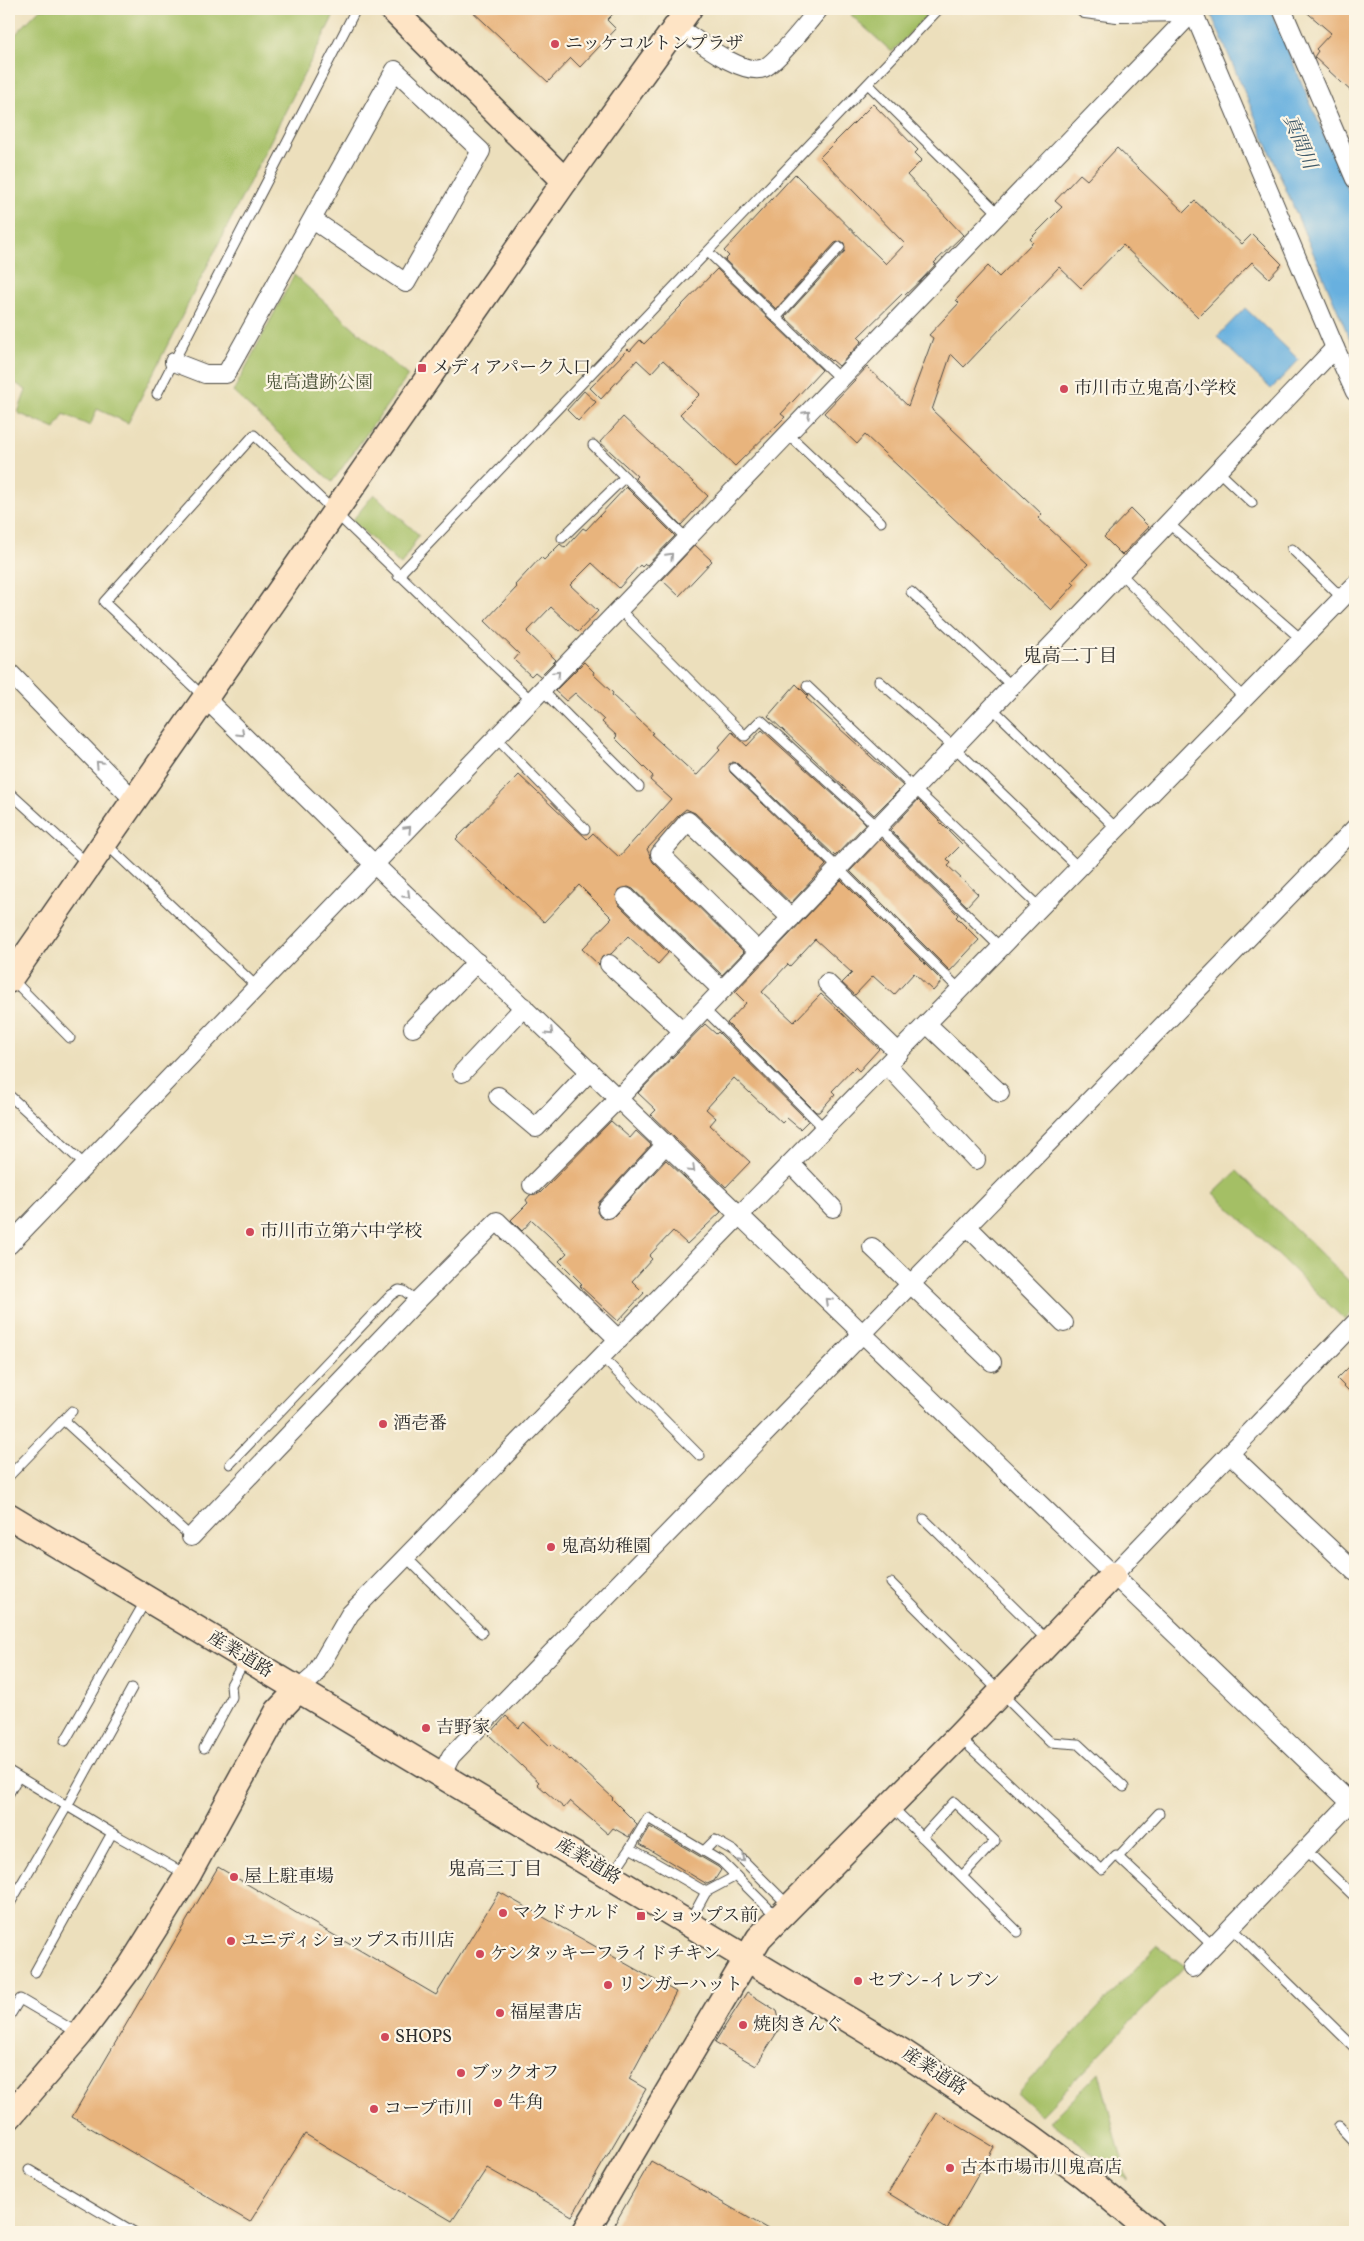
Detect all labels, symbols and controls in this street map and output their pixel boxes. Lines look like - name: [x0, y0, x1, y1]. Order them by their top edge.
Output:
- place label: ニッケコルトンプラザ: [565, 32, 744, 57]
- marker: ニッケコルトンプラザ: [549, 38, 561, 50]
- water label: 真間川: [1276, 111, 1323, 175]
- place label: メディアパーク入口: [432, 356, 591, 381]
- marker: メディアパーク入口: [416, 362, 428, 374]
- park label: 鬼高遺跡公園: [265, 371, 373, 396]
- place label: 市川市立鬼高小学校: [1074, 377, 1236, 402]
- marker: 市川市立鬼高小学校: [1058, 383, 1070, 395]
- one-way arrow: [801, 411, 810, 420]
- one-way arrow: [664, 553, 673, 562]
- district label: 鬼高二丁目: [1022, 644, 1118, 670]
- one-way arrow: [551, 670, 560, 679]
- one-way arrow: [235, 727, 244, 736]
- one-way arrow: [96, 761, 105, 770]
- one-way arrow: [402, 825, 411, 834]
- one-way arrow: [402, 889, 411, 898]
- one-way arrow: [544, 1026, 553, 1035]
- one-way arrow: [687, 1163, 696, 1172]
- place label: 市川市立第六中学校: [260, 1220, 422, 1245]
- marker: 市川市立第六中学校: [244, 1226, 256, 1238]
- one-way arrow: [825, 1298, 834, 1307]
- place label: 酒壱番: [393, 1412, 447, 1437]
- marker: 酒壱番: [377, 1418, 389, 1430]
- place label: 鬼高幼稚園: [561, 1535, 651, 1560]
- marker: 鬼高幼稚園: [545, 1541, 557, 1553]
- street label: 産業道路: [203, 1626, 277, 1684]
- place label: 吉野家: [436, 1716, 490, 1741]
- marker: 吉野家: [420, 1722, 432, 1734]
- street label: 産業道路: [551, 1833, 625, 1891]
- one-way arrow: [736, 1853, 745, 1862]
- district label: 鬼高三丁目: [447, 1857, 543, 1883]
- place label: 屋上駐車場: [244, 1865, 334, 1890]
- marker: 屋上駐車場: [228, 1871, 240, 1883]
- place label: マクドナルド: [513, 1901, 620, 1926]
- place label: ショップス前: [651, 1904, 758, 1929]
- marker: マクドナルド: [497, 1907, 509, 1919]
- marker: ショップス前: [635, 1910, 647, 1922]
- place label: ユニディショップス市川店: [241, 1929, 454, 1954]
- marker: ユニディショップス市川店: [225, 1935, 237, 1947]
- place label: ケンタッキーフライドチキン: [490, 1942, 721, 1967]
- marker: ケンタッキーフライドチキン: [474, 1948, 486, 1960]
- place label: セブン-イレブン: [868, 1969, 1000, 1994]
- place label: リンガーハット: [618, 1973, 743, 1998]
- marker: セブン-イレブン: [852, 1975, 864, 1987]
- marker: リンガーハット: [602, 1979, 614, 1991]
- place label: 福屋書店: [510, 2001, 582, 2026]
- marker: 福屋書店: [494, 2007, 506, 2019]
- place label: 焼肉きんぐ: [753, 2013, 843, 2038]
- marker: 焼肉きんぐ: [737, 2019, 749, 2031]
- place label: SHOPS: [395, 2025, 452, 2050]
- marker: SHOPS: [379, 2031, 391, 2043]
- street label: 産業道路: [897, 2042, 971, 2102]
- place label: ブックオフ: [471, 2061, 559, 2086]
- marker: ブックオフ: [455, 2067, 467, 2079]
- place label: 牛角: [508, 2091, 544, 2116]
- place label: コープ市川: [384, 2097, 473, 2122]
- marker: 牛角: [492, 2097, 504, 2109]
- marker: コープ市川: [368, 2103, 380, 2115]
- place label: 古本市場市川鬼高店: [960, 2156, 1122, 2181]
- marker: 古本市場市川鬼高店: [944, 2162, 956, 2174]

